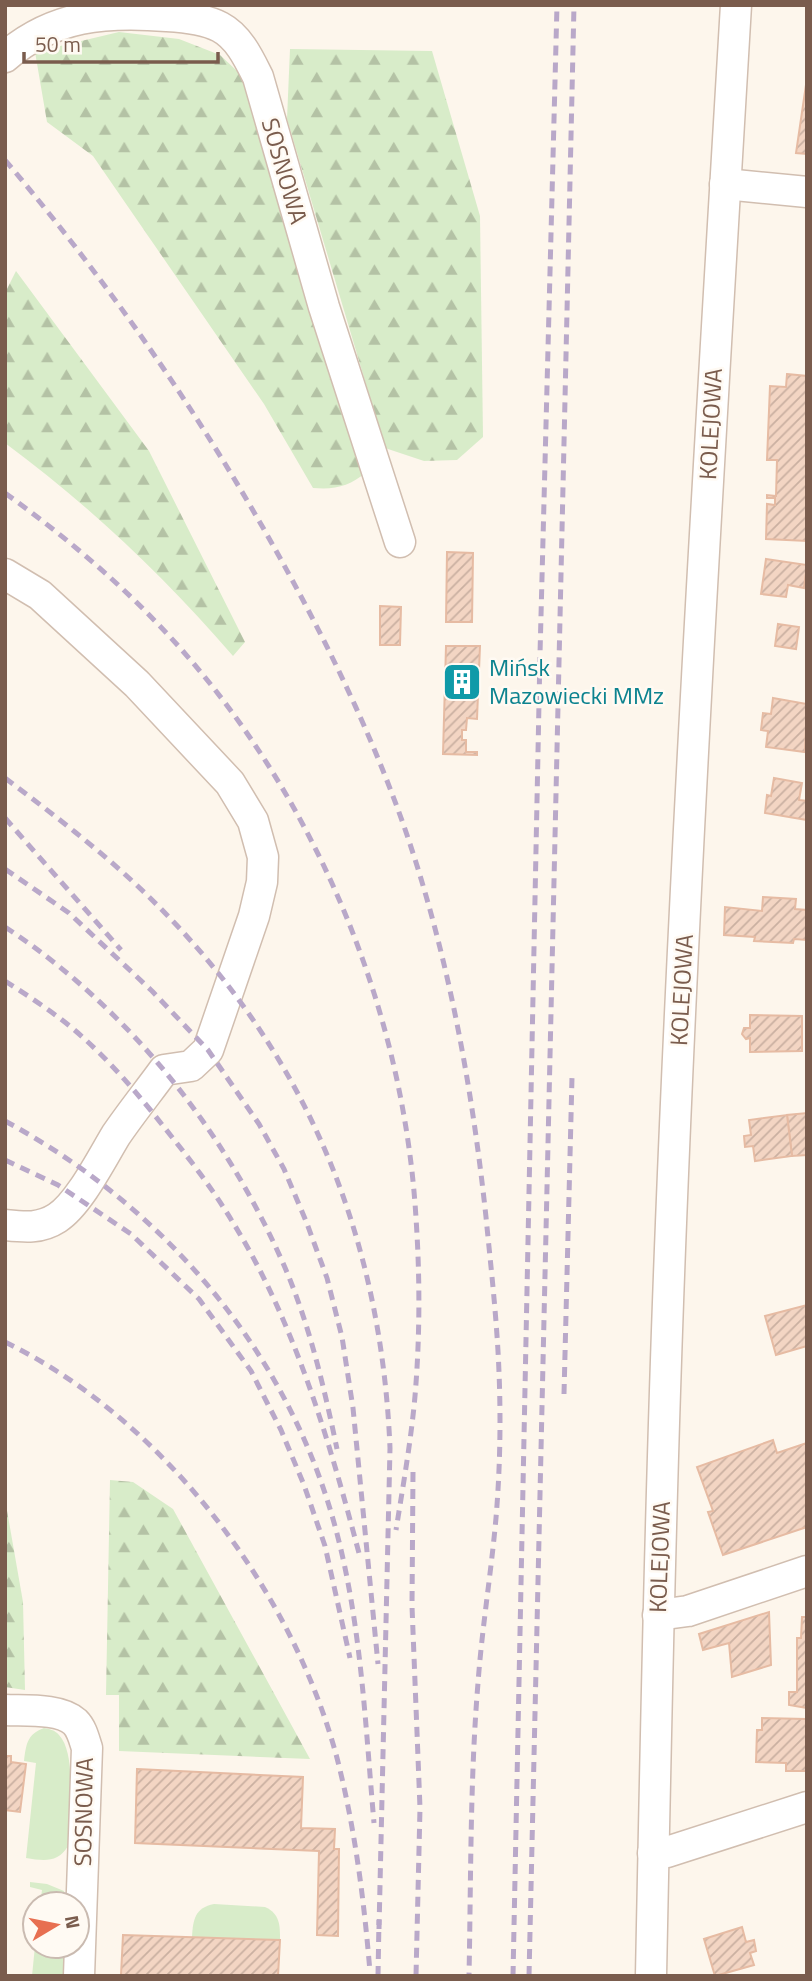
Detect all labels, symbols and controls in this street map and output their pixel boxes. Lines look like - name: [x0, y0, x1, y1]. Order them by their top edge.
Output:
- scale bar: [24, 21, 219, 65]
- text: 50 m: [35, 28, 81, 60]
- street label: SOSNOWA: [253, 113, 317, 228]
- street label: KOLEJOWA: [689, 367, 731, 481]
- place label: Mińsk Mazowiecki MMz: [489, 649, 664, 713]
- building icon: Mińsk Mazowiecki MMz: [441, 661, 483, 703]
- street label: KOLEJOWA: [660, 933, 702, 1047]
- street label: KOLEJOWA: [639, 1501, 679, 1613]
- street label: SOSNOWA: [64, 1757, 102, 1867]
- north arrow: [21, 1890, 91, 1960]
- text: N: [58, 1913, 89, 1931]

